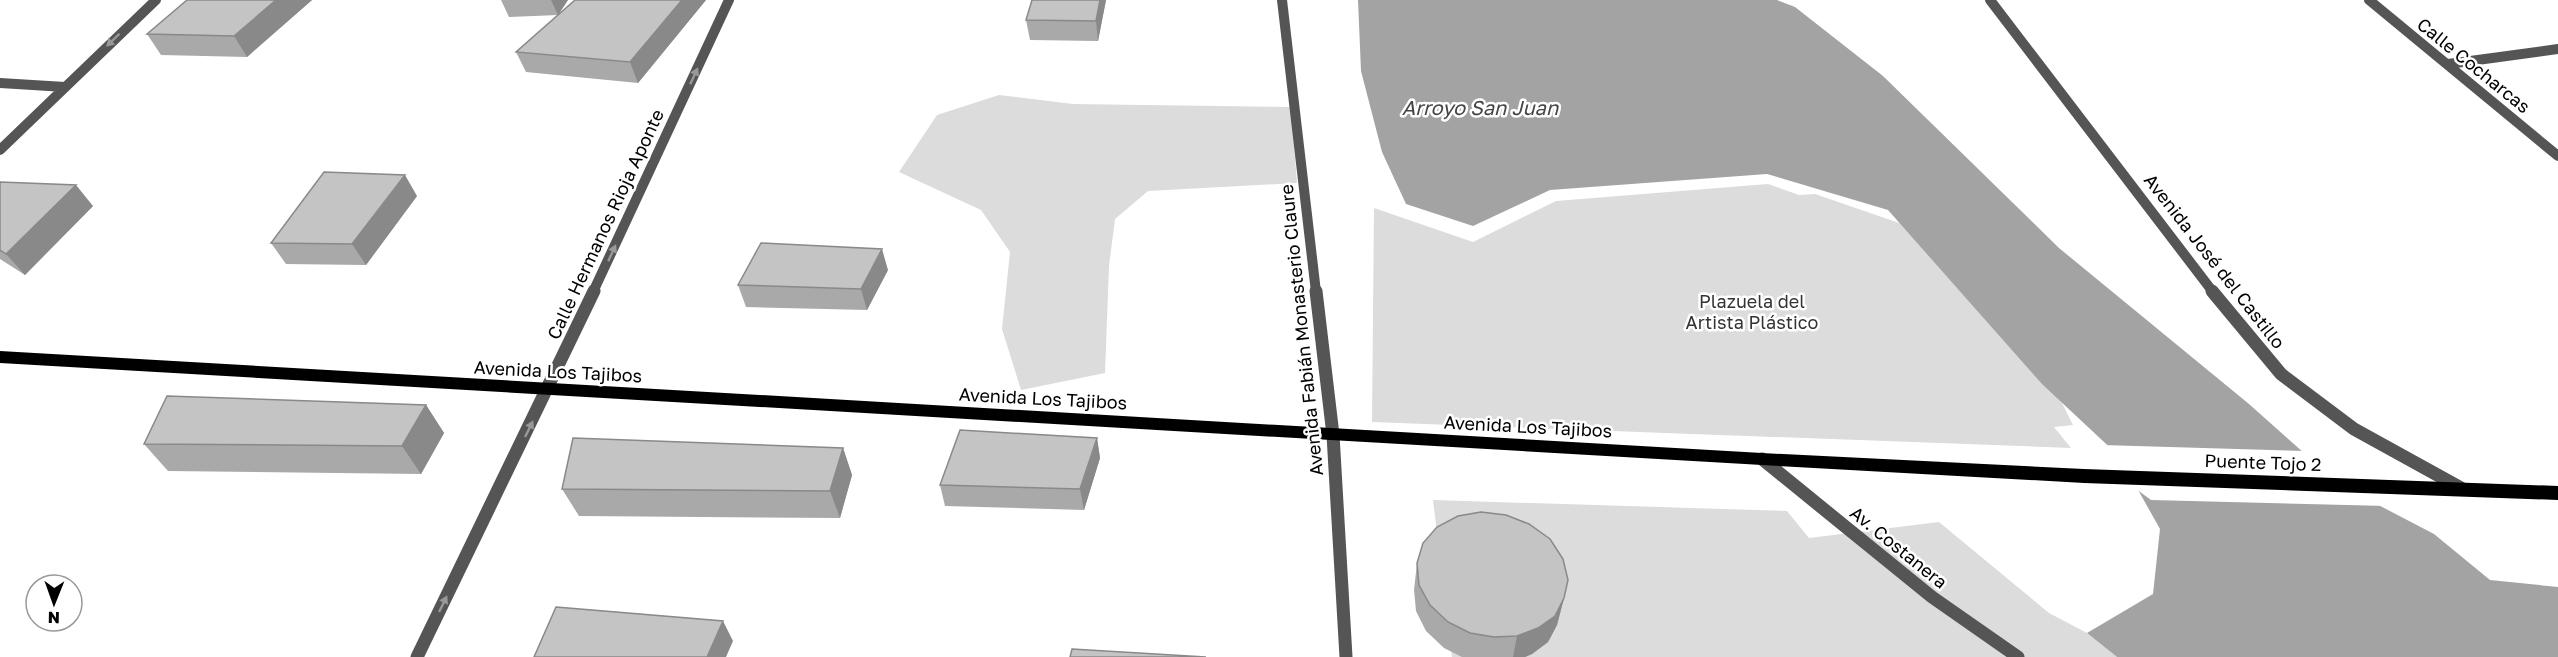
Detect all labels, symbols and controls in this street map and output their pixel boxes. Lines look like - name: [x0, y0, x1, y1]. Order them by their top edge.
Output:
- street label: Calle Cocharcas: [2413, 13, 2535, 117]
- one-way arrow: [107, 33, 121, 47]
- one-way arrow: [689, 67, 698, 84]
- water label: Arroyo San Juan: [1402, 95, 1559, 120]
- street label: Calle Hermanos Rioja Aponte: [542, 105, 668, 343]
- street label: Avenida José del Castillo: [2140, 169, 2290, 353]
- street label: Avenida Fabián Monasterio Claure: [1275, 183, 1327, 477]
- one-way arrow: [607, 244, 616, 261]
- park label: Plazuela del Artista Plástico: [1686, 290, 1818, 333]
- street label: Avenida Los Tajibos: [473, 356, 643, 386]
- street label: Avenida Los Tajibos: [958, 383, 1128, 413]
- street label: Avenida Los Tajibos: [1443, 411, 1613, 441]
- one-way arrow: [524, 421, 533, 438]
- street label: Puente Tojo 2: [2204, 449, 2322, 475]
- street label: Av. Costanera: [1846, 501, 1952, 593]
- north arrow: [24, 573, 84, 633]
- one-way arrow: [438, 596, 448, 613]
- text: N: [47, 608, 60, 628]

